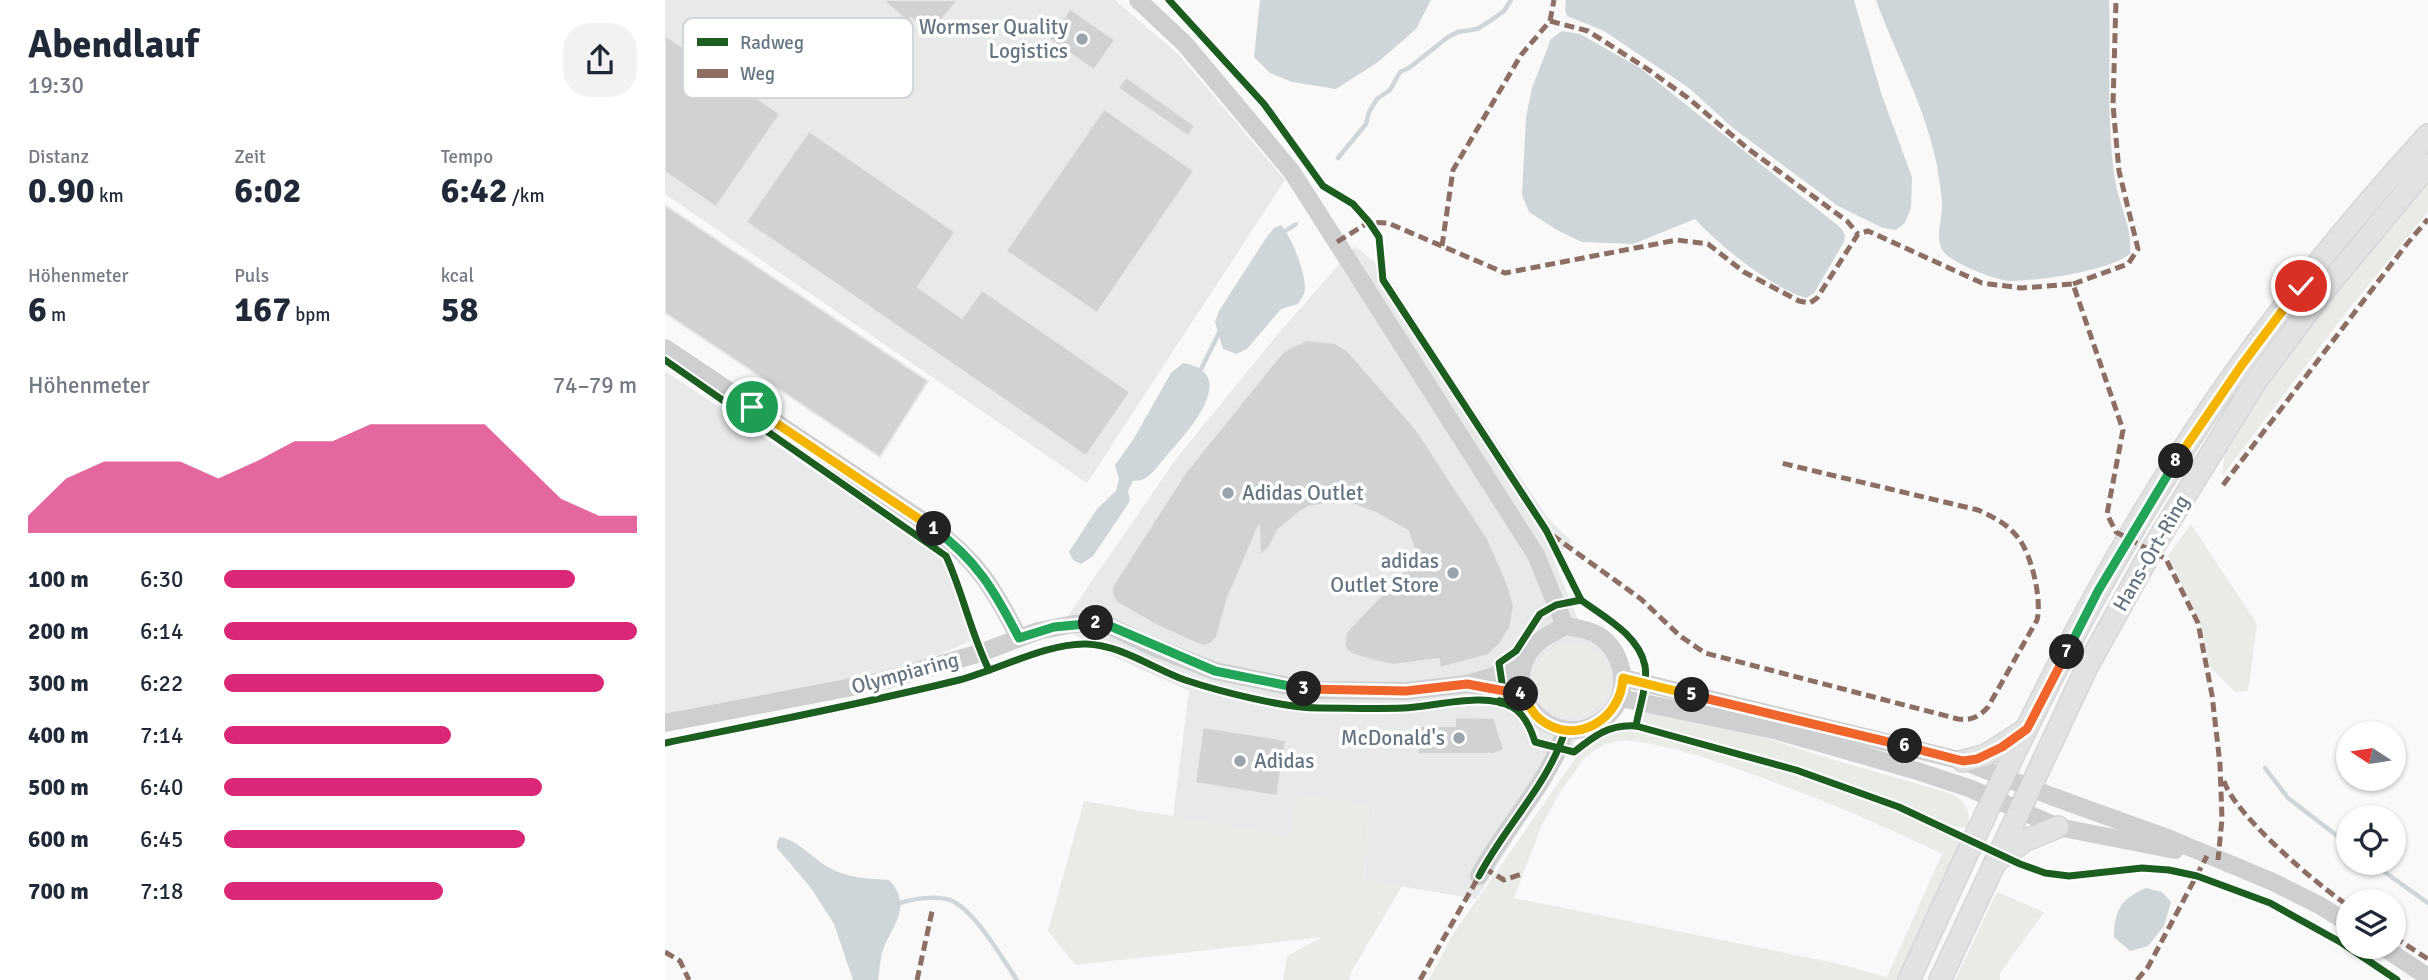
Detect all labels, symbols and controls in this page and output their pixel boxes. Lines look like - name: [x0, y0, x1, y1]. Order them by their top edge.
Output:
- place label: Wormser Quality Logistics: [919, 14, 1068, 64]
- legend: [683, 18, 913, 98]
- text: Abendlauf: [28, 21, 199, 68]
- button: share: [563, 23, 637, 97]
- text: Radweg: [740, 31, 804, 55]
- marker: Wormser Quality Logistics: [1074, 31, 1090, 47]
- text: Weg: [740, 62, 775, 86]
- text: 19:30: [28, 71, 84, 100]
- text: Distanz: [28, 145, 89, 169]
- text: Zeit: [234, 145, 266, 169]
- text: Tempo: [441, 145, 493, 169]
- text: 0.90: [28, 169, 95, 212]
- text: 6:02: [234, 169, 301, 212]
- text: 6:42: [441, 169, 508, 212]
- text: km: [95, 184, 124, 208]
- text: /km: [508, 184, 545, 208]
- pin: [2271, 256, 2331, 316]
- text: Höhenmeter: [28, 264, 129, 288]
- text: Puls: [234, 264, 269, 288]
- text: kcal: [441, 264, 474, 288]
- icon: check: [2282, 267, 2320, 305]
- text: 6: [28, 288, 47, 331]
- text: 167: [234, 288, 291, 331]
- text: 58: [441, 288, 478, 331]
- text: m: [47, 303, 66, 327]
- text: bpm: [291, 303, 330, 327]
- text: Höhenmeter: [28, 371, 150, 400]
- text: 74–79 m: [553, 371, 637, 400]
- pin: [722, 377, 782, 437]
- icon: arrive: [733, 388, 771, 426]
- pin: 8: [2159, 444, 2193, 478]
- text: 8: [2170, 448, 2181, 472]
- place label: Adidas Outlet: [1242, 480, 1364, 506]
- marker: Adidas Outlet: [1220, 485, 1236, 501]
- street label: Hans-Ort-Ring: [2107, 490, 2195, 616]
- pin: 1: [917, 512, 951, 546]
- text: 1: [928, 516, 939, 540]
- place label: adidas Outlet Store: [1330, 548, 1439, 598]
- text: 100 m: [28, 565, 89, 594]
- text: 6:30: [140, 565, 183, 594]
- marker: adidas Outlet Store: [1445, 565, 1461, 581]
- pin: 2: [1079, 606, 1113, 640]
- text: 2: [1090, 610, 1101, 634]
- text: 200 m: [28, 617, 89, 646]
- text: 6:14: [140, 617, 183, 646]
- pin: 7: [2049, 634, 2085, 670]
- text: 7: [2061, 639, 2072, 663]
- street label: Olympiaring: [848, 646, 962, 700]
- text: 300 m: [28, 669, 89, 698]
- text: 6:22: [140, 669, 183, 698]
- pin: 3: [1287, 672, 1321, 706]
- text: 3: [1298, 676, 1309, 700]
- pin: 4: [1503, 676, 1539, 712]
- pin: 5: [1675, 678, 1709, 712]
- text: 4: [1515, 681, 1526, 705]
- text: 5: [1686, 682, 1697, 706]
- text: 400 m: [28, 721, 89, 750]
- text: 7:14: [140, 721, 183, 750]
- north arrow: [2336, 721, 2406, 791]
- map controls: [2336, 721, 2406, 959]
- place label: McDonald's: [1341, 725, 1445, 751]
- pin: 6: [1887, 728, 1923, 764]
- marker: McDonald's: [1451, 730, 1467, 746]
- text: 6: [1899, 733, 1910, 757]
- place label: Adidas: [1254, 748, 1314, 774]
- marker: Adidas: [1232, 753, 1248, 769]
- text: 500 m: [28, 773, 89, 802]
- text: 6:40: [140, 773, 183, 802]
- button: locate: [2336, 805, 2406, 875]
- text: 600 m: [28, 825, 89, 854]
- text: 6:45: [140, 825, 183, 854]
- text: 700 m: [28, 877, 89, 906]
- text: 7:18: [140, 877, 183, 906]
- button: layers: [2336, 889, 2406, 959]

